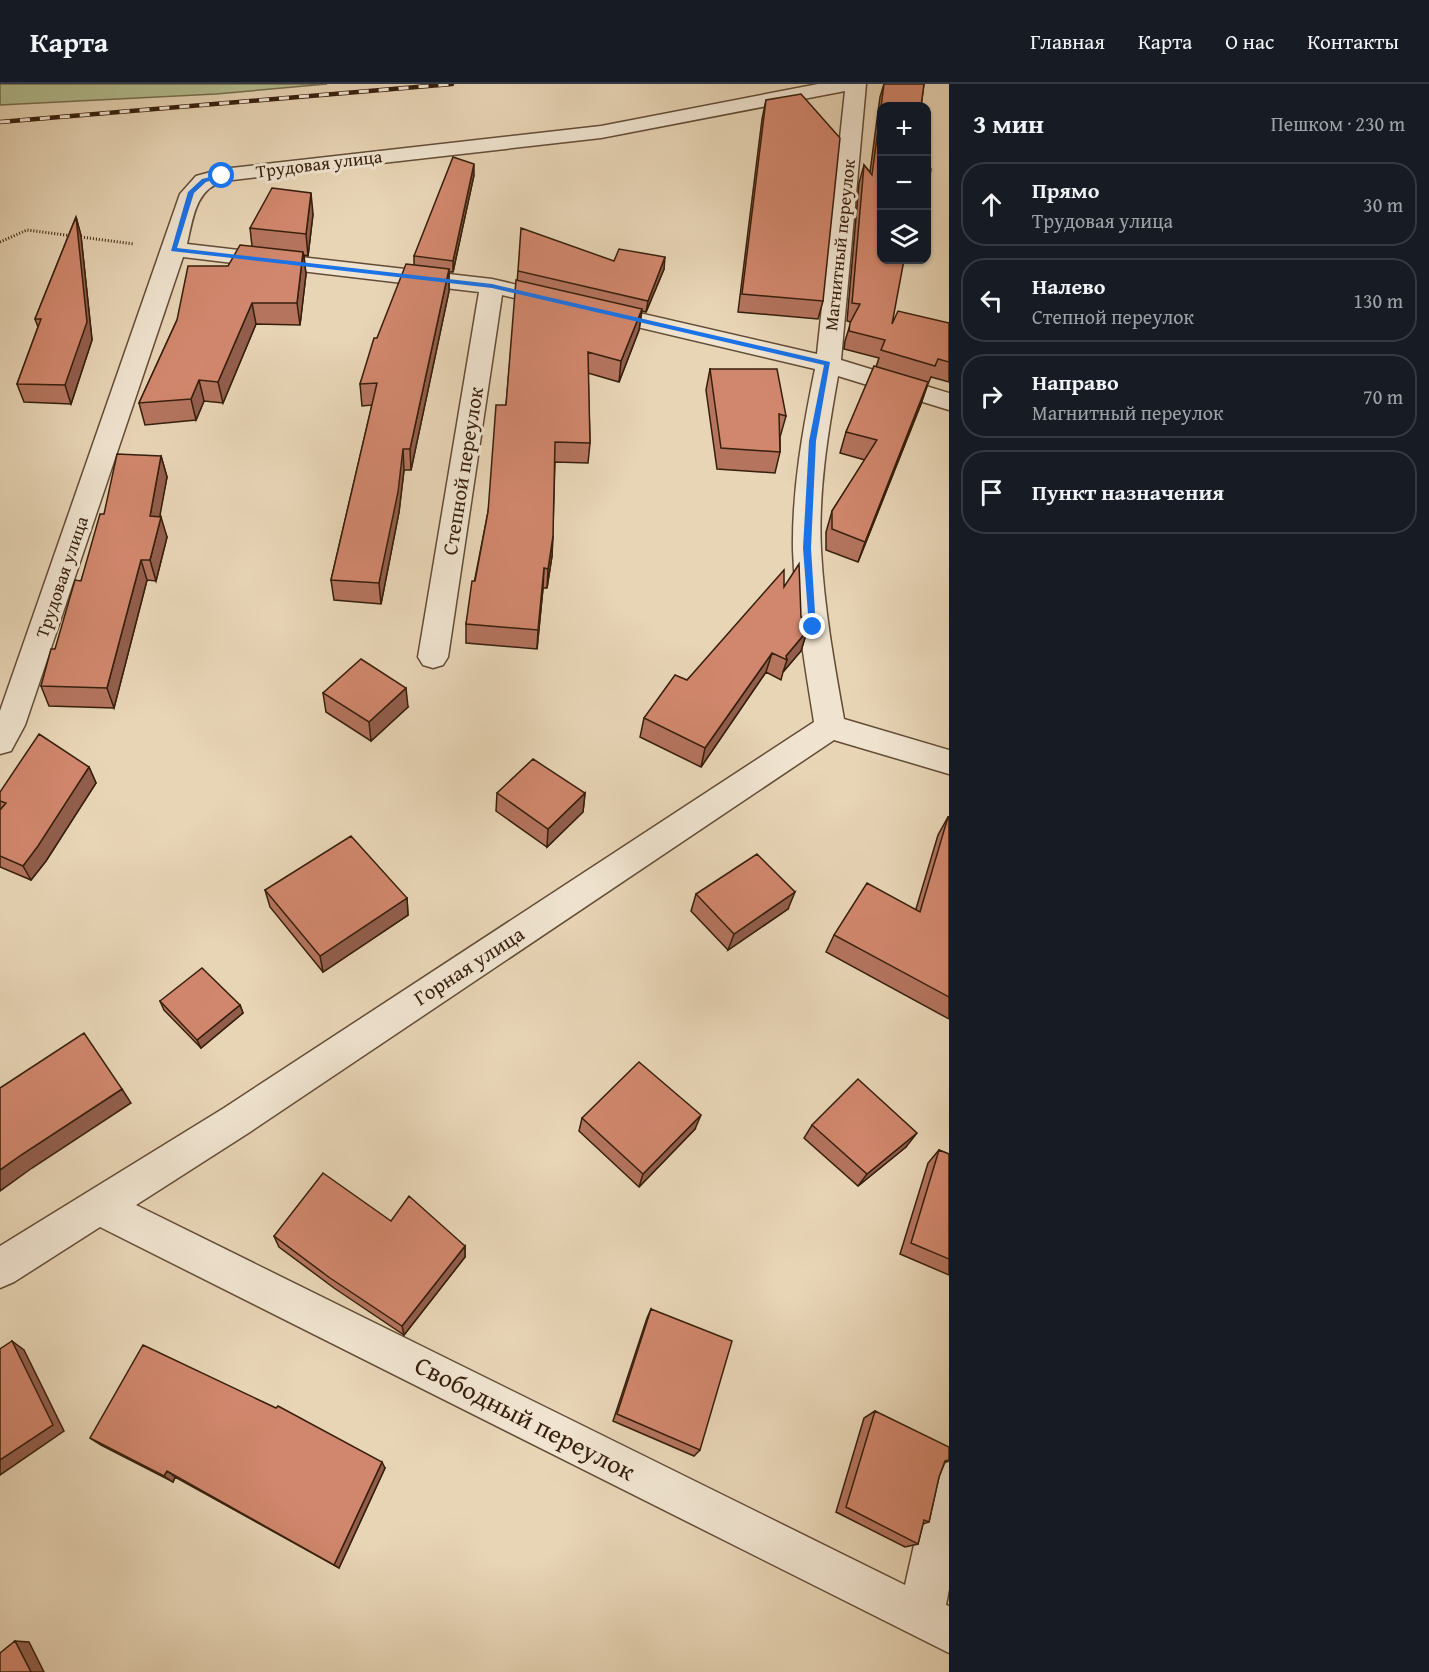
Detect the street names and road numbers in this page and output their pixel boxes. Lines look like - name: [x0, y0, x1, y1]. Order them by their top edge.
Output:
- street label: Трудовая улица: [254, 142, 384, 185]
- street label: Магнитный переулок: [817, 157, 862, 332]
- street label: Степной переулок: [434, 384, 491, 557]
- street label: Трудовая улица: [28, 512, 95, 641]
- street label: Горная улица: [407, 918, 530, 1013]
- street label: Свободный переулок: [408, 1345, 643, 1490]

